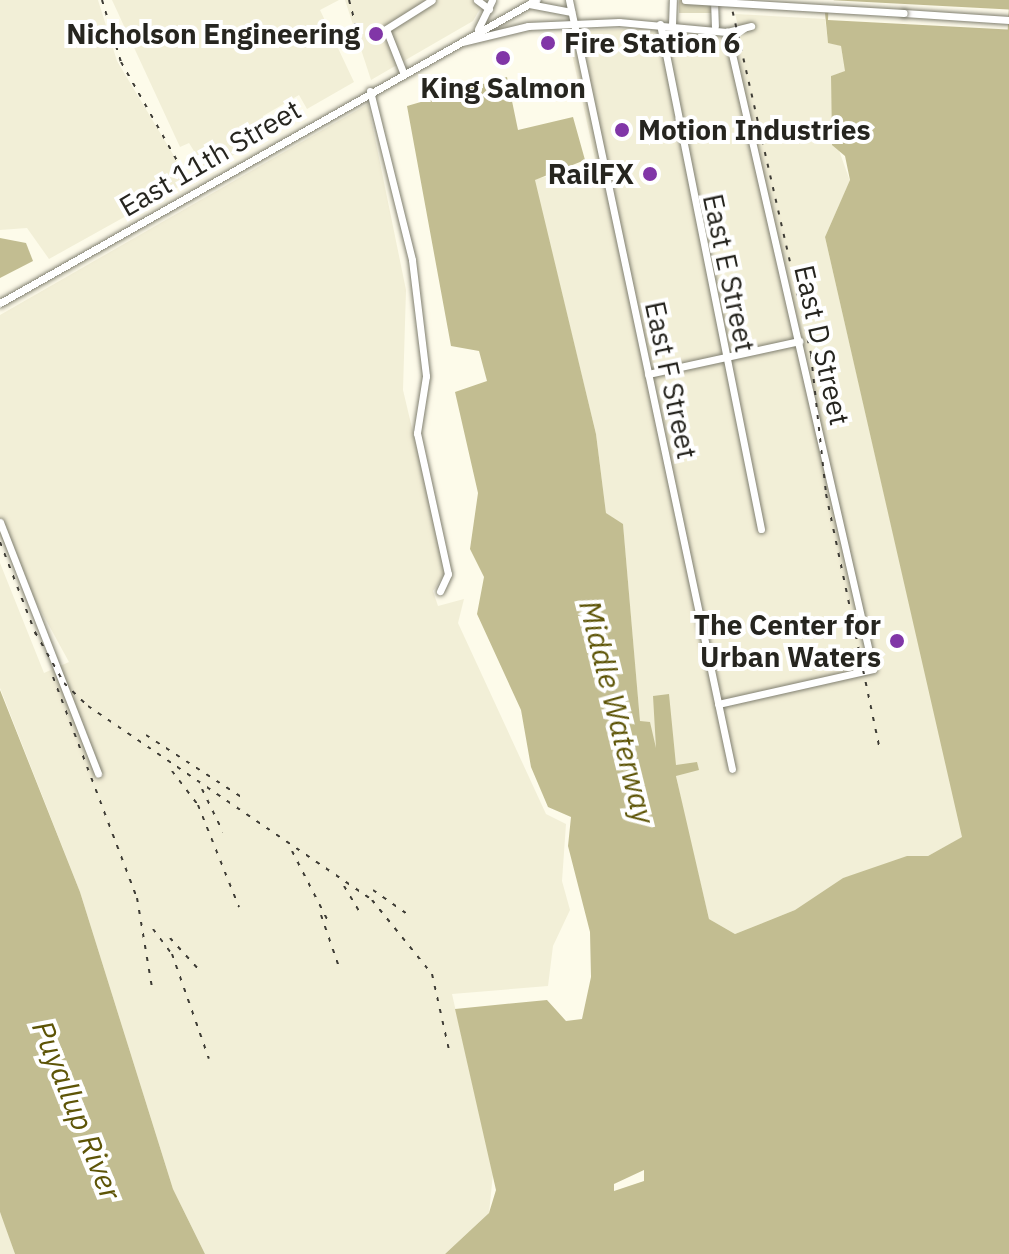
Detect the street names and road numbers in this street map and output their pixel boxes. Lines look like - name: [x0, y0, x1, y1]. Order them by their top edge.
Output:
- street label: East 11th Street: [113, 92, 307, 224]
- street label: East E Street: [696, 191, 762, 355]
- street label: East D Street: [787, 262, 857, 428]
- street label: East F Street: [638, 298, 704, 462]

